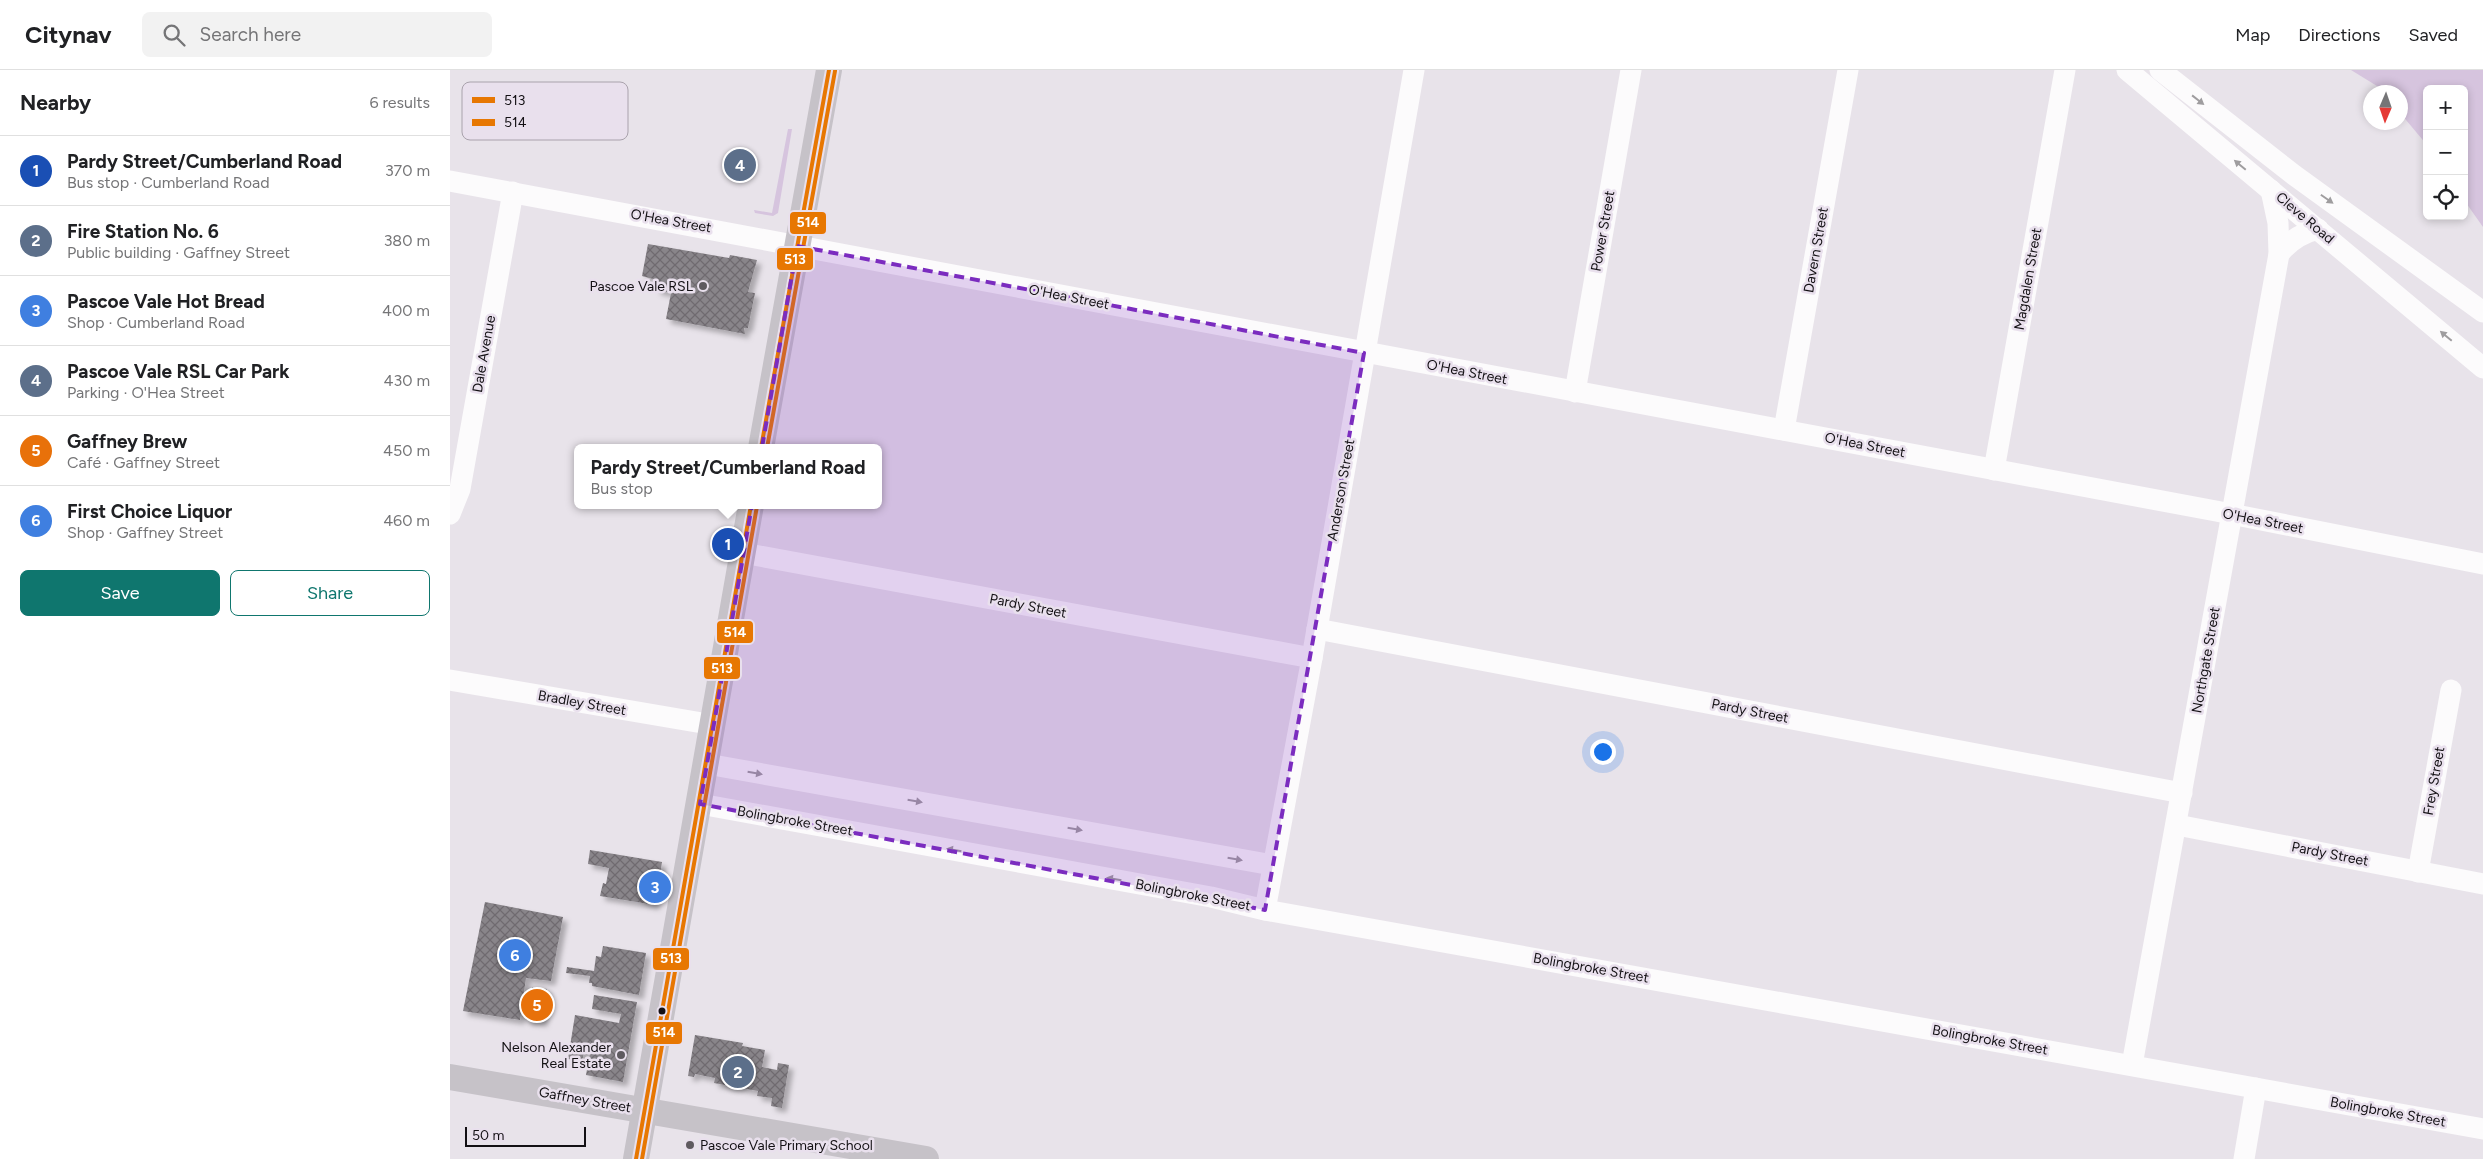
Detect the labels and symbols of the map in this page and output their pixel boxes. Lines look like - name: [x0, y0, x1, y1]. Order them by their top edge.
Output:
- legend: [462, 82, 628, 140]
- north arrow: [2363, 85, 2408, 130]
- text: 513: [504, 92, 525, 109]
- one-way arrow: [2191, 95, 2204, 106]
- text: 514: [504, 114, 527, 131]
- pin: 4: [724, 146, 756, 184]
- one-way arrow: [2234, 159, 2247, 170]
- street label: Power Street: [1588, 189, 1618, 273]
- street label: Cleve Road: [2272, 189, 2338, 247]
- one-way arrow: [2320, 194, 2334, 204]
- street label: O'Hea Street: [629, 206, 713, 236]
- street label: Davern Street: [1800, 206, 1832, 294]
- line badge: 514: [789, 211, 827, 235]
- text: 514: [797, 214, 820, 231]
- street label: Magdalen Street: [2011, 226, 2045, 332]
- line badge: 513: [776, 247, 814, 271]
- text: 513: [784, 251, 806, 268]
- place label: Pascoe Vale RSL: [589, 278, 694, 295]
- marker: Pascoe Vale RSL: [697, 280, 709, 292]
- street label: O'Hea Street: [1027, 281, 1111, 313]
- street label: Dale Avenue: [469, 314, 499, 394]
- one-way arrow: [2440, 330, 2453, 341]
- street label: O'Hea Street: [1425, 356, 1509, 388]
- street label: O'Hea Street: [1823, 429, 1907, 461]
- street label: Anderson Street: [1324, 438, 1358, 542]
- street label: O'Hea Street: [2221, 505, 2305, 537]
- pin: 1: [712, 525, 744, 563]
- street label: Pardy Street: [988, 590, 1068, 622]
- street label: Northgate Street: [2188, 605, 2224, 715]
- line badge: 514: [716, 620, 754, 644]
- text: 514: [724, 624, 747, 641]
- line badge: 513: [703, 656, 741, 680]
- text: 513: [711, 660, 733, 677]
- street label: Bradley Street: [537, 687, 627, 719]
- street label: Pardy Street: [1710, 695, 1790, 727]
- your location: [1590, 739, 1616, 765]
- street label: Frey Street: [2420, 745, 2448, 817]
- one-way arrow: [747, 769, 763, 777]
- one-way arrow: [907, 797, 923, 805]
- street label: Bolingbroke Street: [736, 802, 854, 840]
- one-way arrow: [1067, 826, 1083, 834]
- street label: Pardy Street: [2290, 838, 2370, 870]
- one-way arrow: [946, 845, 962, 853]
- one-way arrow: [1227, 855, 1243, 863]
- pin: 3: [639, 868, 671, 906]
- one-way arrow: [1106, 875, 1122, 883]
- street label: Bolingbroke Street: [1134, 875, 1252, 915]
- pin: 6: [499, 936, 531, 974]
- line badge: 513: [652, 947, 690, 971]
- street label: Bolingbroke Street: [1532, 949, 1650, 987]
- text: 513: [660, 950, 682, 967]
- pin: 5: [521, 986, 553, 1024]
- unlabelled marker: [657, 1006, 667, 1016]
- line badge: 514: [645, 1021, 683, 1045]
- street label: Bolingbroke Street: [1931, 1021, 2049, 1059]
- text: 514: [653, 1024, 676, 1041]
- place label: Nelson Alexander Real Estate: [501, 1039, 611, 1072]
- marker: Nelson Alexander Real Estate: [615, 1049, 627, 1061]
- pin: 2: [722, 1053, 754, 1091]
- street label: Gaffney Street: [538, 1084, 632, 1116]
- street label: Bolingbroke Street: [2329, 1093, 2447, 1131]
- scale bar: [465, 1124, 586, 1147]
- place label: Pascoe Vale Primary School: [700, 1137, 873, 1154]
- marker: Pascoe Vale Primary School: [684, 1139, 696, 1151]

